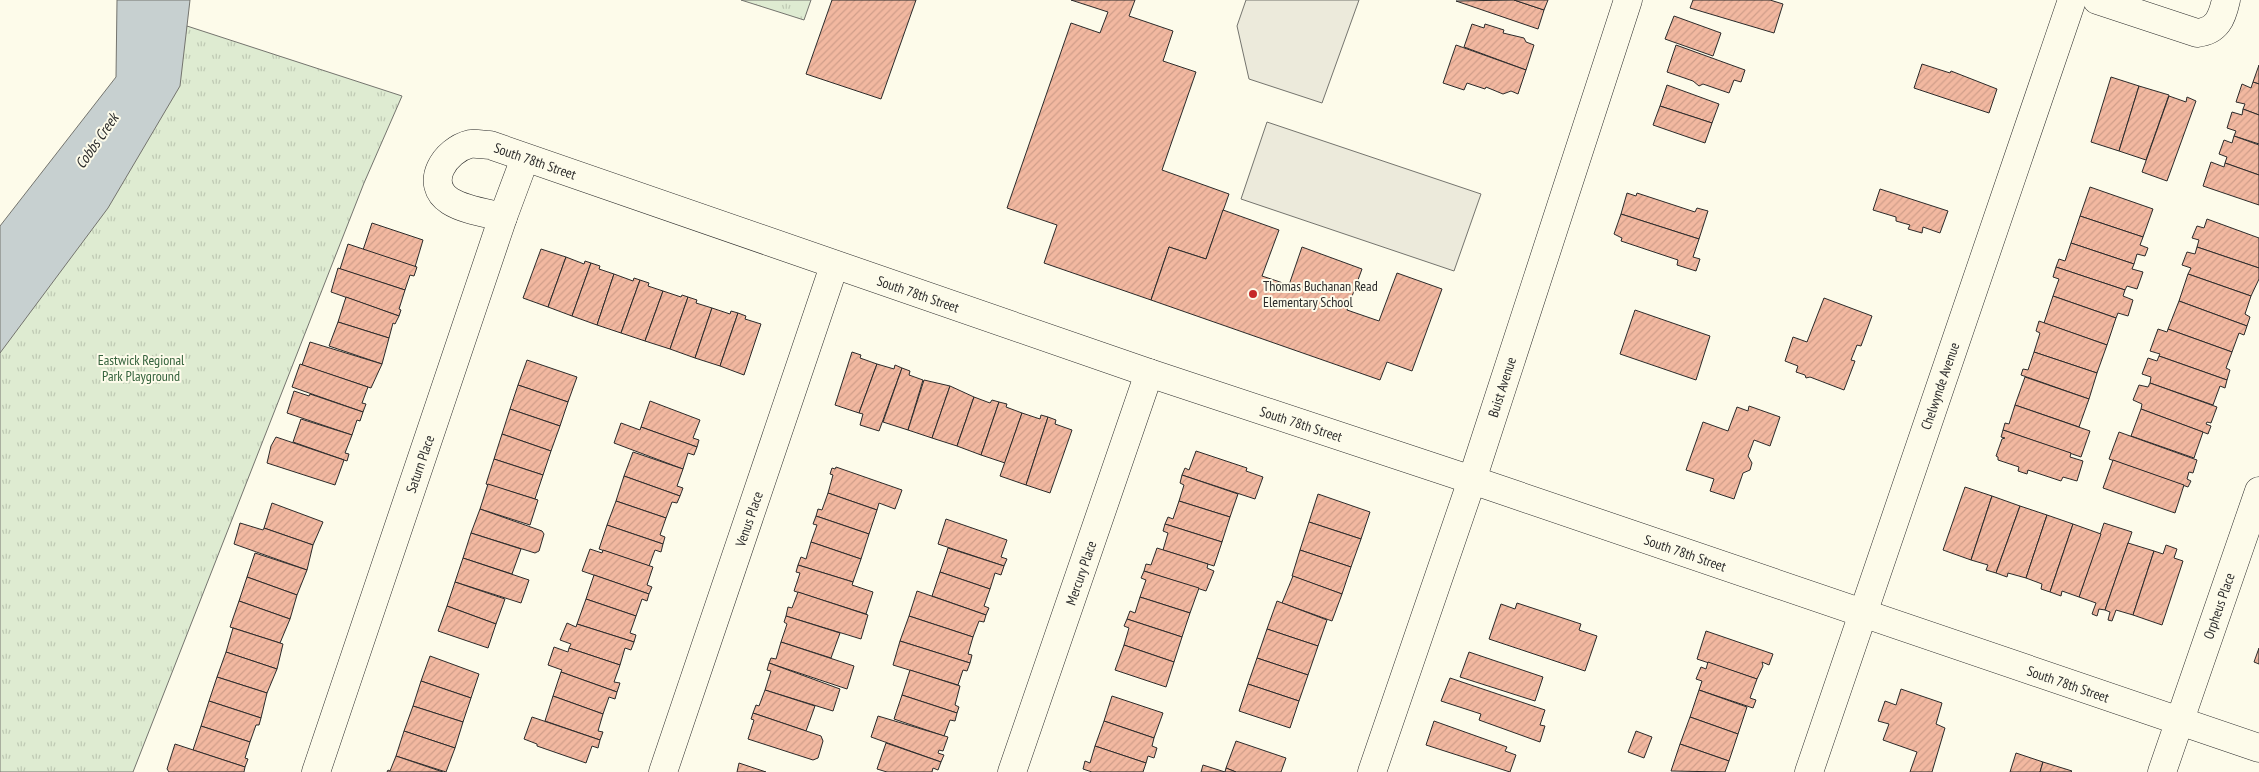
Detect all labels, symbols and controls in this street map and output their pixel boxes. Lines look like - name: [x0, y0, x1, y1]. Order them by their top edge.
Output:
- water label: Cobbs Creek: [71, 108, 124, 172]
- street label: South 78th Street: [492, 139, 579, 184]
- street label: South 78th Street: [875, 272, 962, 317]
- place label: Thomas Buchanan Read Elementary School: [1263, 277, 1378, 311]
- marker: Thomas Buchanan Read Elementary School: [1247, 288, 1259, 300]
- street label: Chelwynde Avenue: [1917, 340, 1963, 432]
- park label: Eastwick Regional Park Playground: [98, 351, 185, 385]
- street label: Buist Avenue: [1484, 354, 1520, 419]
- street label: South 78th Street: [1257, 402, 1345, 446]
- street label: Saturn Place: [402, 432, 438, 495]
- street label: Venus Place: [731, 489, 767, 550]
- street label: South 78th Street: [1642, 531, 1729, 576]
- street label: Mercury Place: [1062, 538, 1100, 608]
- street label: Orpheus Place: [2199, 570, 2239, 642]
- street label: South 78th Street: [2025, 662, 2112, 707]

